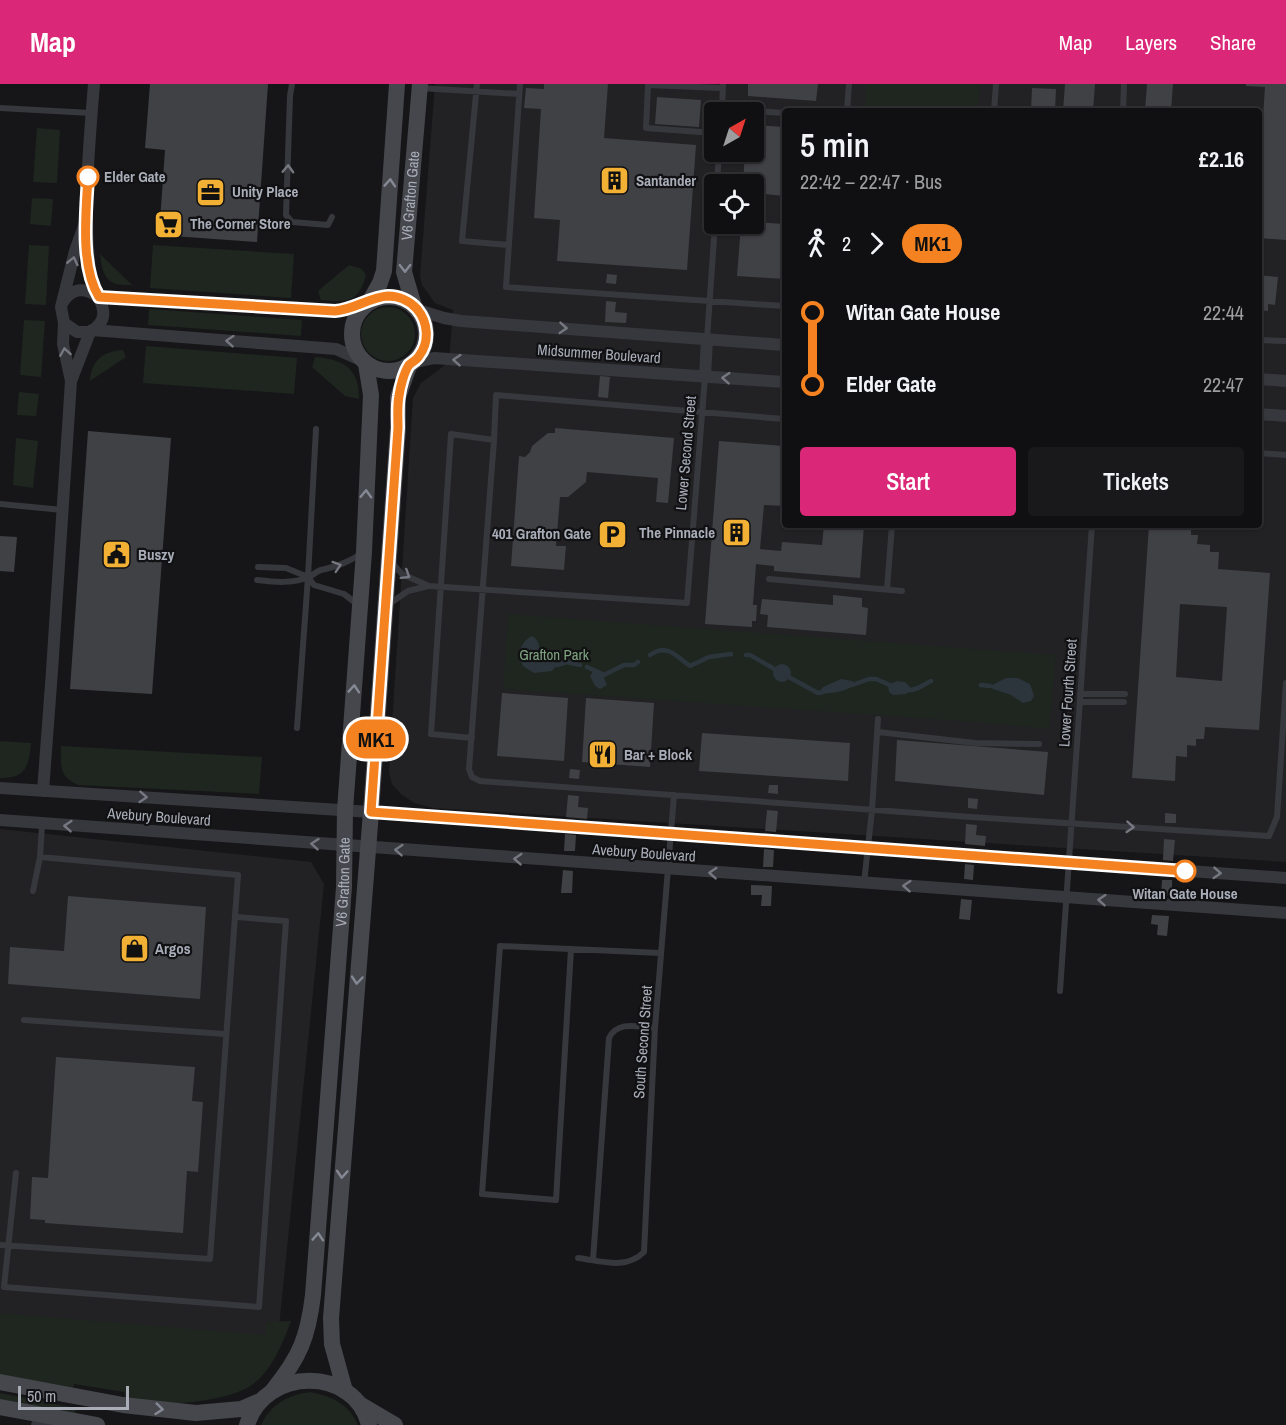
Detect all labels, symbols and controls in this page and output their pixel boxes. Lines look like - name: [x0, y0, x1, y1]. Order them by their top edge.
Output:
- text: Map: [30, 23, 76, 61]
- text: Map: [1059, 28, 1092, 57]
- text: Layers: [1125, 28, 1177, 57]
- text: Share: [1210, 28, 1256, 57]
- north arrow: [704, 102, 764, 162]
- map controls: [704, 102, 764, 234]
- text: 5 min: [800, 123, 870, 167]
- text: £2.16: [1199, 144, 1244, 174]
- street label: V6 Grafton Gate: [396, 150, 424, 241]
- one-way arrow: [281, 164, 294, 173]
- building icon: Santander: [599, 165, 631, 197]
- marker: Elder Gate: [77, 166, 99, 188]
- place label: Elder Gate: [104, 166, 166, 187]
- text: 22:42 – 22:47 · Bus: [800, 168, 942, 195]
- place label: Santander: [636, 170, 696, 191]
- button: locate: [704, 174, 764, 234]
- office icon: Unity Place: [195, 176, 227, 208]
- one-way arrow: [383, 179, 396, 188]
- place label: Unity Place: [232, 181, 298, 202]
- supermarket icon: The Corner Store: [153, 208, 185, 240]
- place label: The Corner Store: [190, 213, 291, 234]
- icon: walk: [800, 227, 833, 260]
- icon: forward: [860, 227, 893, 260]
- text: MK1: [914, 229, 950, 258]
- text: 2: [842, 230, 851, 257]
- one-way arrow: [65, 256, 78, 266]
- one-way arrow: [399, 263, 411, 272]
- text: Witan Gate House: [846, 297, 1000, 327]
- text: 22:44: [1203, 299, 1244, 326]
- one-way arrow: [558, 322, 567, 335]
- one-way arrow: [225, 335, 234, 348]
- street label: Midsummer Boulevard: [537, 339, 661, 368]
- one-way arrow: [59, 348, 71, 357]
- one-way arrow: [452, 353, 461, 366]
- text: Elder Gate: [846, 369, 936, 399]
- text: 22:47: [1203, 371, 1244, 398]
- one-way arrow: [722, 372, 731, 385]
- street label: Lower Second Street: [670, 394, 701, 511]
- button: Start: [800, 447, 1016, 516]
- button: Tickets: [1028, 447, 1244, 516]
- one-way arrow: [360, 490, 373, 499]
- building icon: The Pinnacle: [720, 517, 752, 549]
- parking icon: 401 Grafton Gate: [596, 518, 628, 550]
- place label: The Pinnacle: [639, 522, 715, 543]
- place label: 401 Grafton Gate: [492, 523, 591, 544]
- public building icon: Buszy: [101, 539, 133, 571]
- place label: Buszy: [138, 544, 174, 565]
- one-way arrow: [331, 561, 342, 573]
- one-way arrow: [400, 567, 410, 579]
- street label: Lower Fourth Street: [1053, 638, 1082, 748]
- park label: Grafton Park: [519, 644, 590, 665]
- one-way arrow: [348, 684, 361, 693]
- line badge: MK1: [342, 720, 410, 758]
- text: MK1: [358, 725, 394, 754]
- restaurant icon: Bar + Block: [587, 739, 619, 771]
- place label: Bar + Block: [624, 744, 692, 765]
- one-way arrow: [138, 791, 147, 804]
- street label: Avebury Boulevard: [106, 802, 212, 831]
- one-way arrow: [63, 820, 72, 833]
- one-way arrow: [1126, 821, 1135, 834]
- one-way arrow: [311, 837, 320, 850]
- street label: V6 Grafton Gate: [330, 837, 355, 928]
- street label: Avebury Boulevard: [591, 838, 697, 867]
- one-way arrow: [394, 843, 403, 856]
- one-way arrow: [514, 853, 523, 866]
- marker: Witan Gate House: [1174, 860, 1196, 882]
- one-way arrow: [708, 866, 717, 879]
- one-way arrow: [1212, 866, 1221, 879]
- one-way arrow: [903, 880, 912, 893]
- place label: Witan Gate House: [1132, 883, 1238, 904]
- one-way arrow: [1097, 894, 1106, 907]
- shop icon: Argos: [118, 933, 150, 965]
- place label: Argos: [155, 938, 191, 959]
- one-way arrow: [350, 975, 363, 984]
- street label: South Second Street: [628, 984, 657, 1099]
- one-way arrow: [335, 1170, 348, 1179]
- one-way arrow: [311, 1232, 324, 1241]
- scale bar: [18, 1383, 129, 1410]
- text: 50 m: [27, 1385, 56, 1407]
- one-way arrow: [155, 1402, 164, 1415]

